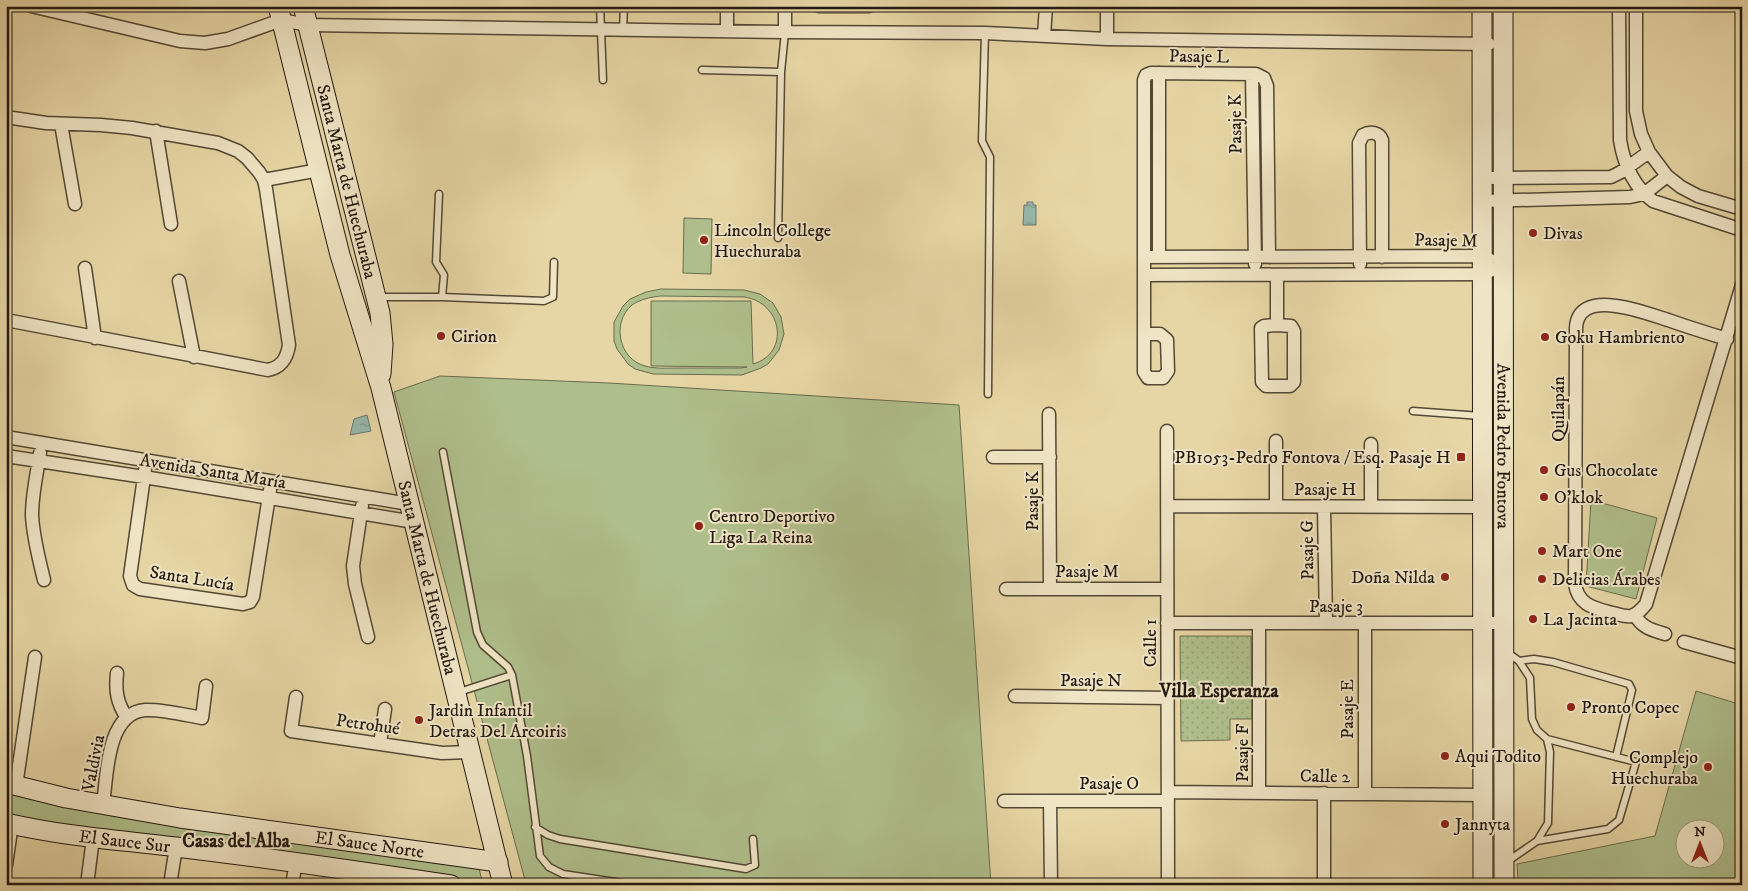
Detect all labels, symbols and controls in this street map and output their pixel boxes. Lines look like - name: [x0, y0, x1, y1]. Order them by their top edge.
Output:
- street label: Pasaje L: [1169, 45, 1229, 69]
- street label: Santa Marta de Huechuraba: [311, 82, 381, 281]
- street label: Pasaje K: [1224, 93, 1248, 154]
- place label: Lincoln College Huechuraba: [714, 220, 831, 263]
- place label: Divas: [1543, 223, 1583, 245]
- marker: Divas: [1527, 227, 1539, 239]
- street label: Pasaje M: [1414, 229, 1478, 253]
- marker: Lincoln College Huechuraba: [698, 234, 710, 246]
- place label: Cirion: [451, 326, 498, 348]
- place label: Goku Hambriento: [1555, 327, 1685, 349]
- marker: Cirion: [435, 330, 447, 342]
- marker: Goku Hambriento: [1539, 331, 1551, 343]
- street label: Avenida Pedro Fontova: [1491, 363, 1514, 529]
- street label: Quilapán: [1548, 375, 1570, 442]
- place label: PB1053-Pedro Fontova / Esq. Pasaje H: [1175, 447, 1451, 469]
- street label: Avenida Santa María: [138, 450, 288, 494]
- marker: PB1053-Pedro Fontova / Esq. Pasaje H: [1455, 451, 1467, 463]
- place label: Gus Chocolate: [1554, 460, 1658, 482]
- marker: Gus Chocolate: [1538, 464, 1550, 476]
- street label: Pasaje K: [1022, 471, 1044, 531]
- street label: Santa Marta de Huechuraba: [392, 478, 461, 678]
- street label: Pasaje H: [1294, 479, 1356, 501]
- place label: O'klok: [1554, 487, 1603, 509]
- marker: O'klok: [1538, 491, 1550, 503]
- place label: Centro Deportivo Liga La Reina: [709, 506, 835, 549]
- street label: Pasaje G: [1296, 519, 1320, 580]
- marker: Centro Deportivo Liga La Reina: [693, 520, 705, 532]
- place label: Mart One: [1552, 541, 1622, 563]
- marker: Mart One: [1536, 545, 1548, 557]
- street label: Santa Lucía: [148, 561, 236, 597]
- street label: Pasaje M: [1055, 561, 1119, 583]
- place label: Doña Nilda: [1351, 567, 1435, 589]
- place label: Delicias Árabes: [1552, 568, 1661, 591]
- marker: Doña Nilda: [1439, 571, 1451, 583]
- marker: Delicias Árabes: [1536, 573, 1548, 585]
- street label: Pasaje 3: [1309, 596, 1363, 618]
- place label: La Jacinta: [1543, 609, 1617, 631]
- marker: La Jacinta: [1527, 613, 1539, 625]
- street label: Calle 1: [1140, 619, 1162, 667]
- street label: Pasaje N: [1060, 670, 1122, 692]
- street label: Pasaje E: [1337, 679, 1359, 739]
- district label: Villa Esperanza: [1159, 680, 1279, 703]
- place label: Pronto Copec: [1581, 697, 1680, 719]
- place label: Jardin Infantil Detras Del Arcoiris: [427, 700, 567, 743]
- marker: Pronto Copec: [1565, 701, 1577, 713]
- street label: Petrohué: [335, 710, 402, 740]
- marker: Jardin Infantil Detras Del Arcoiris: [413, 714, 425, 726]
- street label: Pasaje F: [1232, 724, 1254, 782]
- street label: Valdivia: [78, 733, 110, 794]
- place label: Aqui Todito: [1455, 746, 1541, 768]
- place label: Complejo Huechuraba: [1611, 747, 1698, 790]
- marker: Aqui Todito: [1439, 750, 1451, 762]
- marker: Complejo Huechuraba: [1702, 761, 1714, 773]
- street label: Calle 2: [1300, 766, 1351, 788]
- street label: Pasaje O: [1079, 773, 1139, 795]
- place label: Jannyta: [1453, 814, 1510, 836]
- marker: Jannyta: [1439, 818, 1451, 830]
- north arrow: [1676, 818, 1726, 868]
- text: N: [1694, 823, 1706, 841]
- street label: El Sauce Sur: [77, 826, 172, 858]
- street label: El Sauce Norte: [314, 827, 425, 864]
- district label: Casas del Alba: [182, 830, 291, 853]

